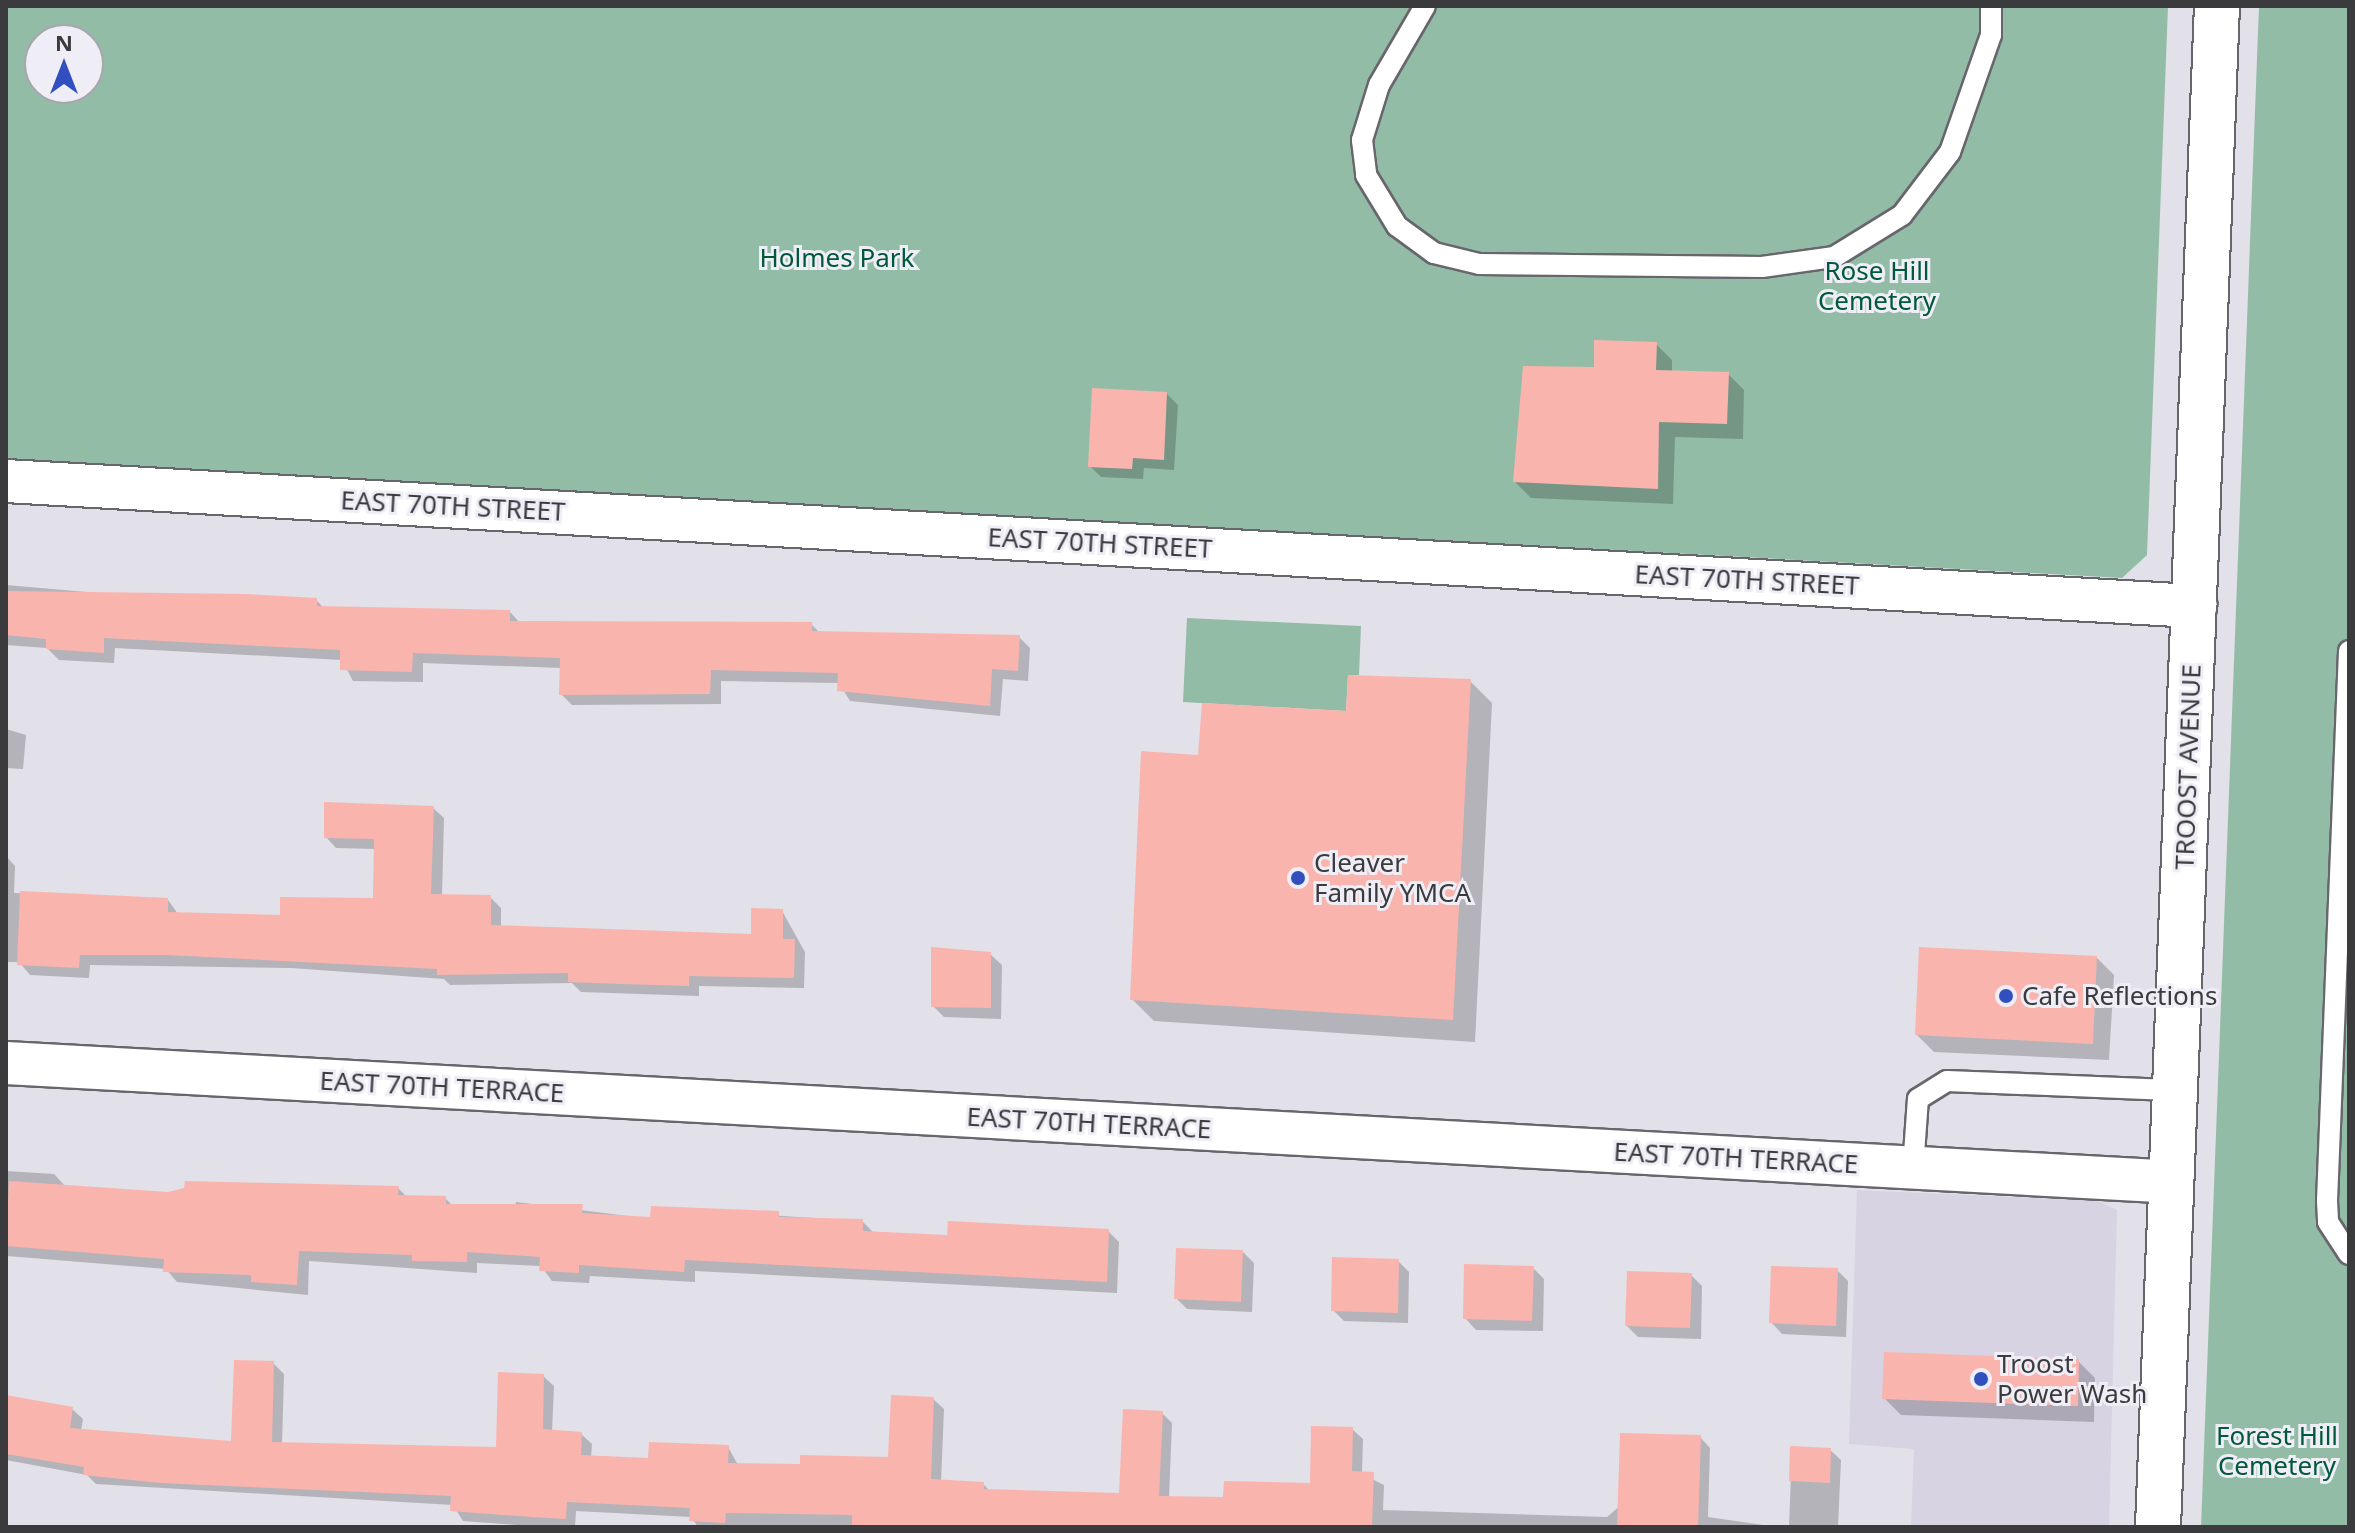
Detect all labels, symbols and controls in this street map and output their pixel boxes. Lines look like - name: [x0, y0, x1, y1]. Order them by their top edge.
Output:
- north arrow: [24, 24, 104, 104]
- text: N: [55, 27, 73, 57]
- park label: Holmes Park: [760, 242, 914, 274]
- park label: Rose Hill Cemetery: [1818, 255, 1936, 316]
- street label: EAST 70TH STREET: [340, 485, 566, 527]
- street label: EAST 70TH STREET: [987, 522, 1213, 564]
- street label: EAST 70TH STREET: [1634, 559, 1860, 601]
- street label: TROOST AVENUE: [2169, 664, 2207, 870]
- place label: Cleaver Family YMCA: [1314, 847, 1471, 908]
- marker: Cleaver Family YMCA: [1289, 869, 1307, 887]
- place label: Cafe Reflections: [2022, 980, 2217, 1012]
- marker: Cafe Reflections: [1997, 987, 2015, 1005]
- street label: EAST 70TH TERRACE: [319, 1065, 565, 1109]
- street label: EAST 70TH TERRACE: [966, 1101, 1212, 1145]
- street label: EAST 70TH TERRACE: [1613, 1136, 1859, 1180]
- place label: Troost Power Wash: [1997, 1348, 2147, 1410]
- marker: Troost Power Wash: [1972, 1370, 1990, 1388]
- park label: Forest Hill Cemetery: [2216, 1420, 2338, 1482]

